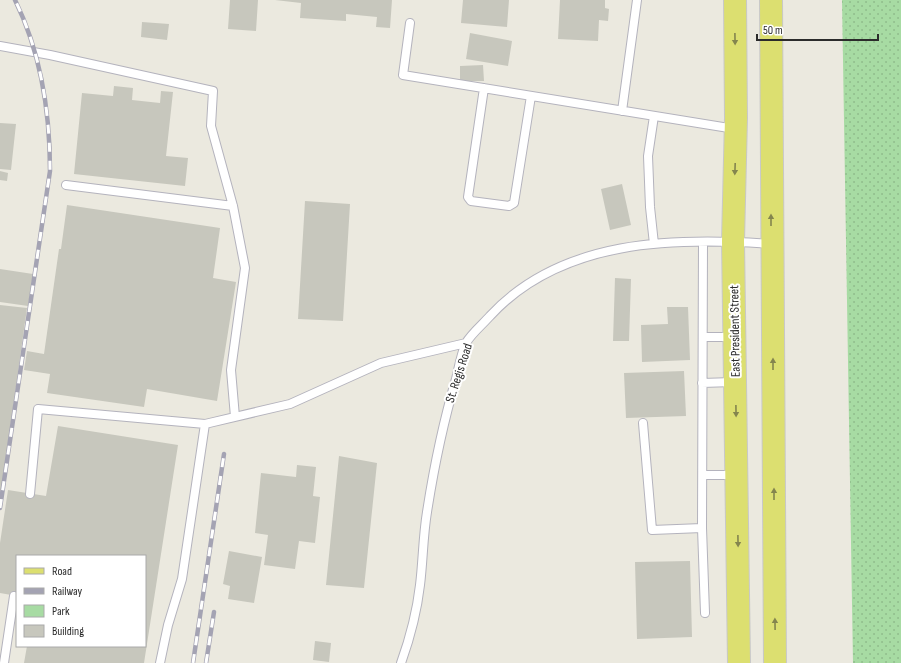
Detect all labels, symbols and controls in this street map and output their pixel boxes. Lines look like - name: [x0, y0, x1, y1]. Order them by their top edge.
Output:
- scale bar: [757, 16, 878, 42]
- text: 50 m: [763, 23, 783, 38]
- one-way arrow: [732, 33, 738, 46]
- one-way arrow: [732, 163, 738, 176]
- one-way arrow: [768, 214, 775, 226]
- street label: East President Street: [726, 285, 744, 377]
- street label: St. Regis Road: [442, 341, 476, 405]
- one-way arrow: [769, 358, 776, 370]
- one-way arrow: [733, 405, 739, 418]
- one-way arrow: [771, 487, 777, 500]
- one-way arrow: [735, 535, 741, 548]
- legend: [16, 555, 146, 647]
- text: Road: [52, 564, 72, 579]
- text: Railway: [52, 584, 83, 599]
- text: Park: [52, 604, 70, 619]
- one-way arrow: [772, 617, 778, 630]
- text: Building: [52, 624, 84, 639]

